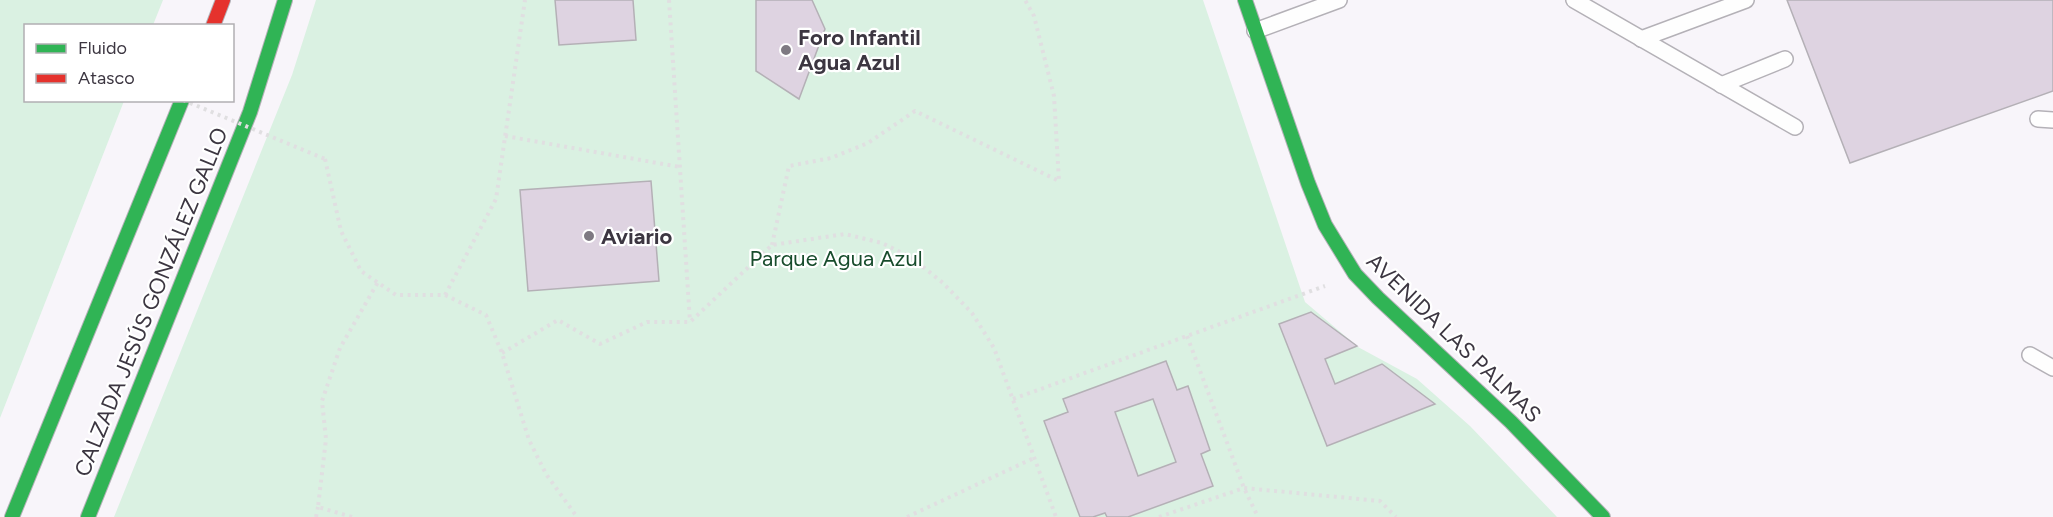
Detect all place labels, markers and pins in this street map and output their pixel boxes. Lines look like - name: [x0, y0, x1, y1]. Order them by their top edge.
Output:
- place label: Foro Infantil Agua Azul: [798, 24, 921, 76]
- marker: Foro Infantil Agua Azul: [779, 43, 793, 57]
- place label: Aviario: [601, 223, 673, 250]
- marker: Aviario: [582, 229, 596, 243]

